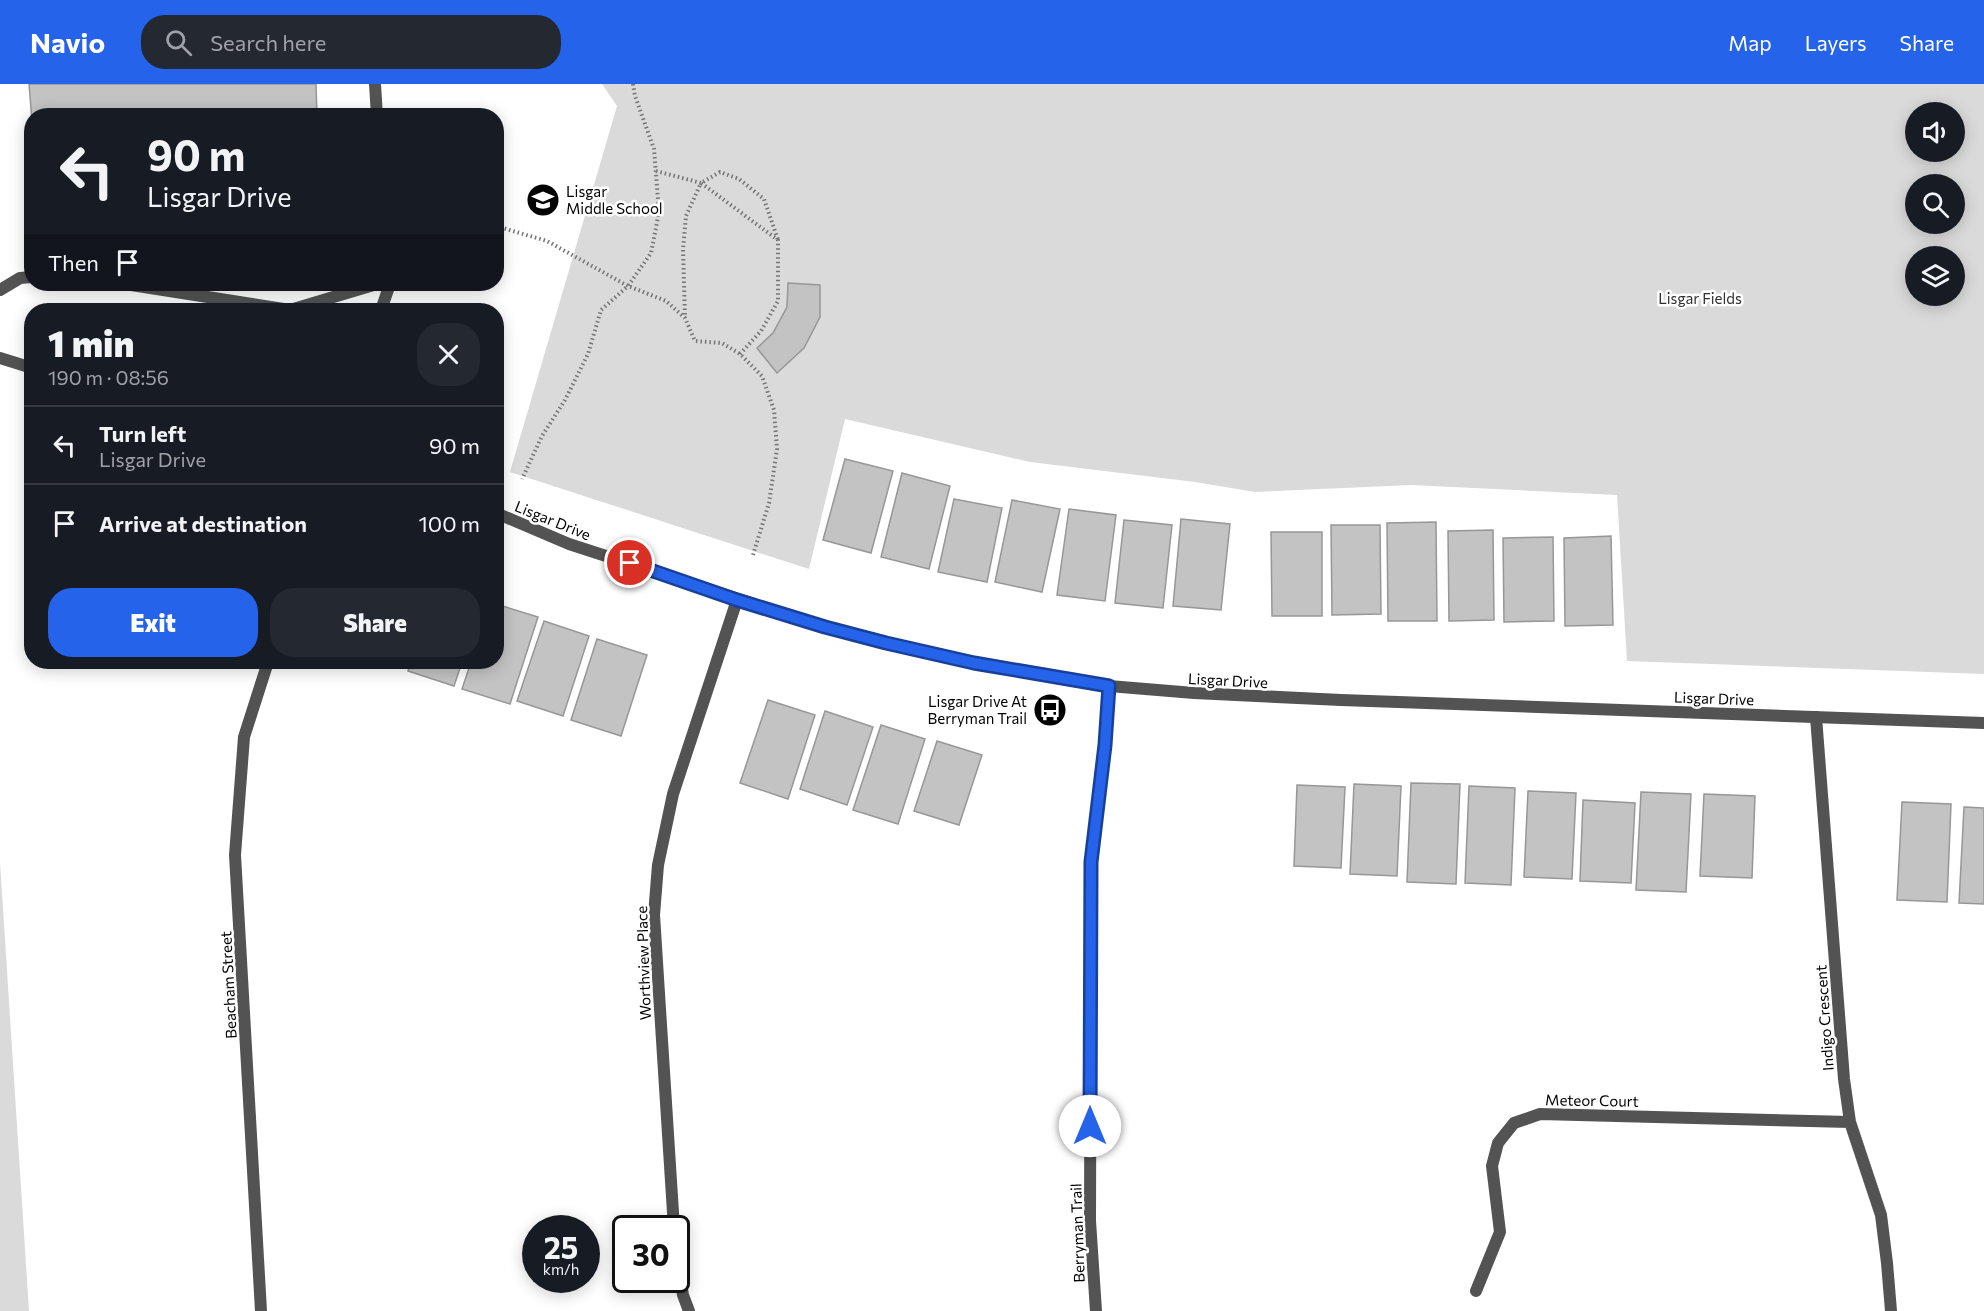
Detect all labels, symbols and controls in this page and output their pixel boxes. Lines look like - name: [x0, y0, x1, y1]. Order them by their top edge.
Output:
- search box: [141, 15, 561, 69]
- text: Navio: [30, 25, 105, 59]
- icon: search: [162, 26, 195, 59]
- text: Search here: [210, 29, 326, 56]
- text: Map: [1728, 30, 1772, 55]
- text: Layers: [1805, 30, 1867, 55]
- text: Share: [1900, 30, 1954, 55]
- map controls: [1905, 102, 1965, 306]
- button: sound: [1905, 102, 1965, 162]
- text: 90 m: [147, 128, 246, 180]
- icon: left: [48, 132, 126, 210]
- button: search: [1905, 174, 1965, 234]
- text: Lisgar Drive: [147, 180, 291, 213]
- school or university icon: Lisgar Middle School: [525, 182, 561, 218]
- place label: Lisgar Middle School: [566, 182, 663, 217]
- icon: arrive: [111, 246, 144, 279]
- button: layers: [1905, 246, 1965, 306]
- text: Then: [48, 249, 99, 276]
- park label: Lisgar Fields: [1658, 289, 1742, 307]
- text: 1 min: [48, 320, 134, 364]
- button: close: [417, 323, 480, 386]
- text: 190 m · 08:56: [48, 365, 169, 389]
- text: Turn left: [99, 420, 186, 447]
- icon: left: [48, 429, 81, 462]
- text: 90 m: [429, 432, 480, 459]
- text: Lisgar Drive: [99, 447, 206, 471]
- street label: Lisgar Drive: [512, 497, 594, 543]
- icon: arrive: [48, 507, 81, 540]
- text: Arrive at destination: [99, 510, 307, 537]
- text: 100 m: [418, 510, 480, 537]
- pin: [604, 537, 655, 588]
- icon: arrive: [613, 546, 646, 579]
- button: Exit: [48, 588, 258, 657]
- button: Share: [270, 588, 480, 657]
- street label: Lisgar Drive: [1187, 669, 1269, 691]
- street label: Lisgar Drive: [1674, 688, 1754, 708]
- place label: Lisgar Drive At Berryman Trail: [928, 692, 1027, 727]
- bus stop icon: Lisgar Drive At Berryman Trail: [1032, 692, 1068, 728]
- street label: Worthview Place: [632, 905, 654, 1020]
- street label: Beacham Street: [216, 931, 240, 1039]
- street label: Indigo Crescent: [1811, 965, 1837, 1071]
- street label: Meteor Court: [1545, 1090, 1639, 1110]
- position arrow: [1058, 1094, 1122, 1158]
- street label: Berryman Trail: [1066, 1183, 1088, 1283]
- speed limit sign: 30: [612, 1215, 690, 1293]
- text: 25: [544, 1228, 578, 1265]
- text: km/h: [543, 1260, 579, 1278]

